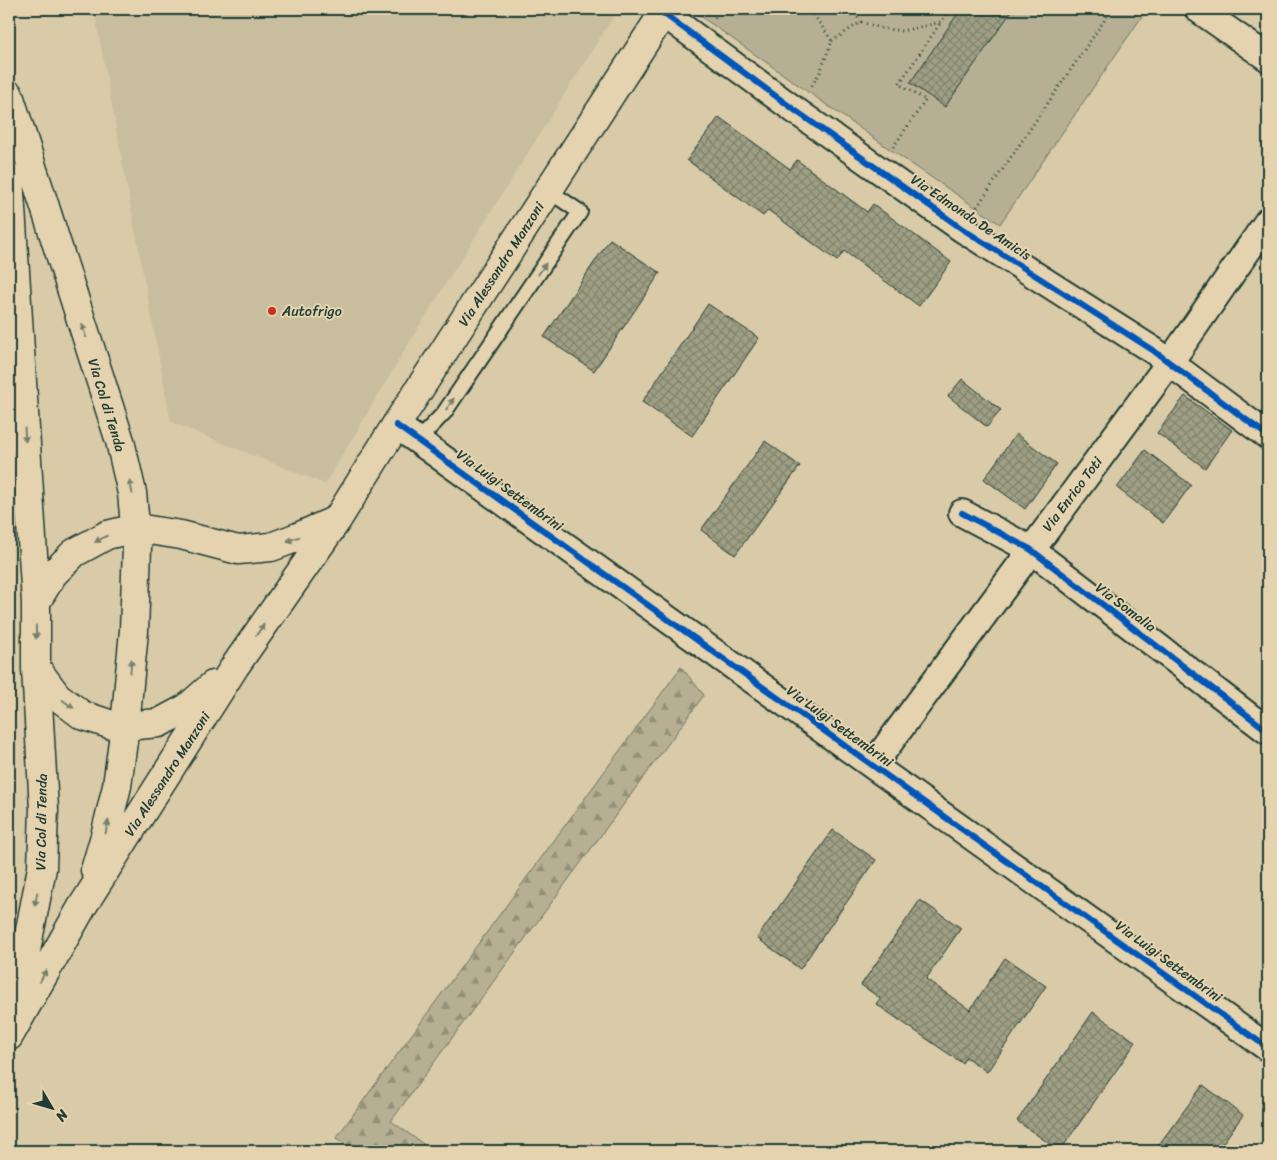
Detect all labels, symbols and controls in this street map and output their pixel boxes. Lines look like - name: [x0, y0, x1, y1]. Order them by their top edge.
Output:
- street label: Via Edmondo De Amicis: [905, 168, 1036, 267]
- street label: Via Alessandro Manzoni: [452, 196, 552, 332]
- one-way arrow: [537, 262, 546, 276]
- place label: Autofrigo: [281, 299, 342, 324]
- marker: Autofrigo: [266, 305, 278, 317]
- one-way arrow: [80, 324, 87, 339]
- street label: Via Col di Tenda: [80, 355, 133, 455]
- one-way arrow: [446, 397, 455, 410]
- one-way arrow: [22, 427, 30, 443]
- street label: Via Luigi Settembrini: [451, 443, 570, 539]
- street label: Via Enrico Toti: [1036, 450, 1110, 537]
- one-way arrow: [126, 478, 134, 494]
- one-way arrow: [93, 535, 108, 543]
- one-way arrow: [285, 536, 300, 543]
- street label: Via Somalia: [1090, 576, 1162, 639]
- one-way arrow: [32, 624, 40, 640]
- one-way arrow: [255, 624, 265, 637]
- one-way arrow: [127, 658, 135, 674]
- street label: Via Luigi Settembrini: [781, 679, 900, 775]
- one-way arrow: [61, 699, 75, 709]
- street label: Via Alessandro Manzoni: [118, 706, 218, 842]
- street label: Via Col di Tenda: [28, 773, 55, 871]
- one-way arrow: [103, 819, 111, 834]
- one-way arrow: [31, 891, 39, 907]
- street label: Via Luigi Settembrini: [1110, 914, 1229, 1010]
- one-way arrow: [38, 969, 47, 982]
- north arrow: [28, 1082, 78, 1132]
- text: N: [49, 1103, 75, 1127]

